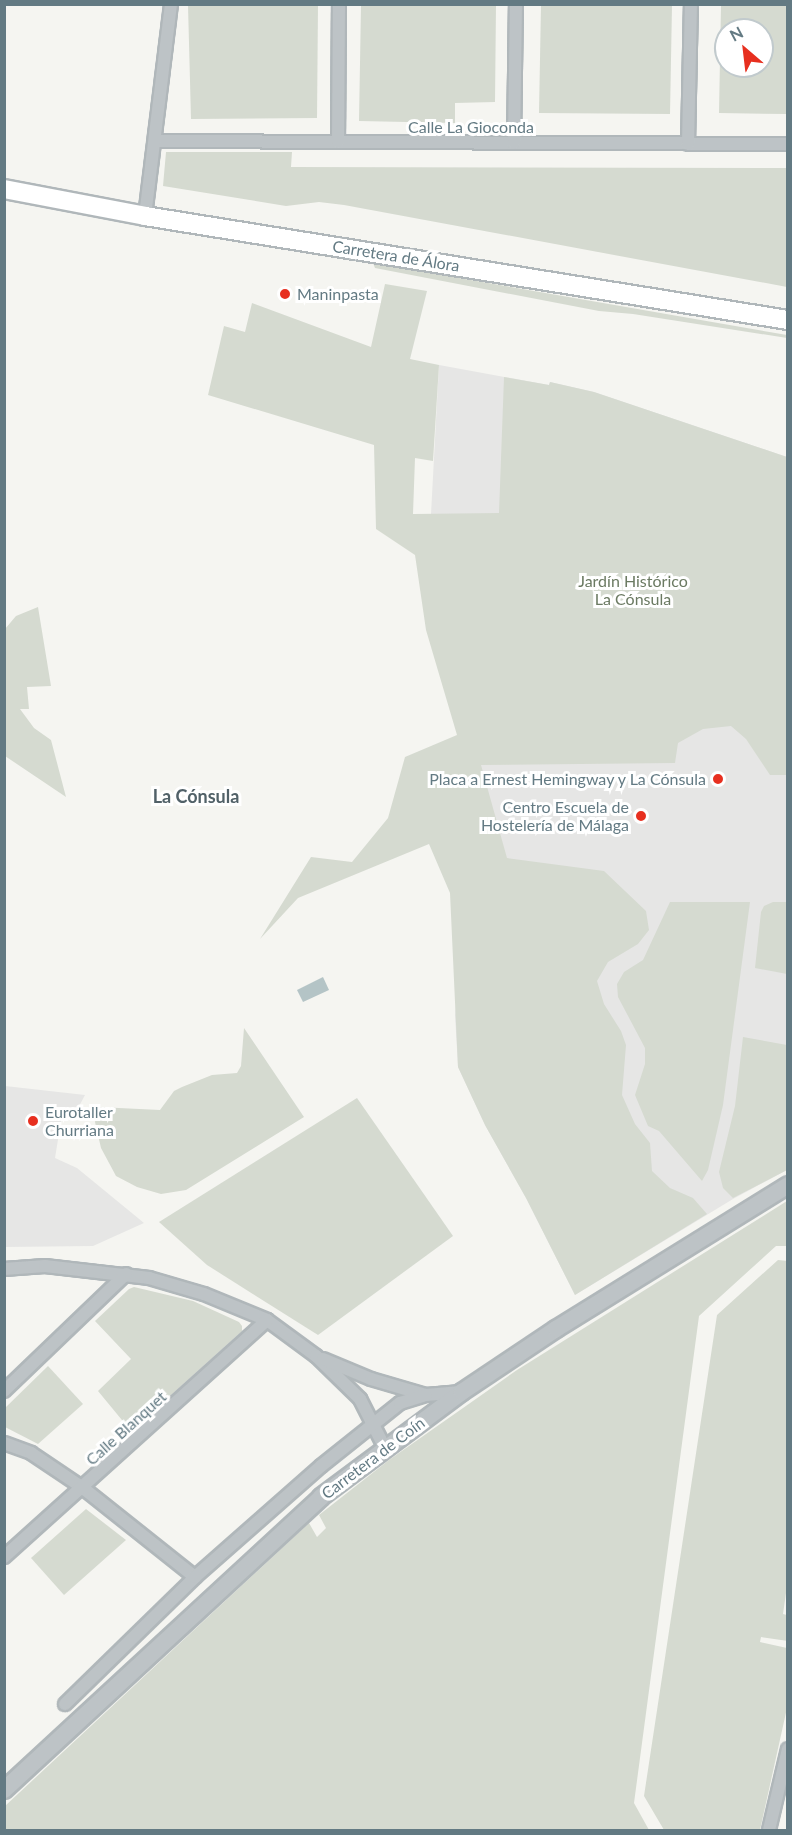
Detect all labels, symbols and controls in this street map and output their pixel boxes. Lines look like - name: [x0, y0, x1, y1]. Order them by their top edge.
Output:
- north arrow: [714, 18, 774, 78]
- text: N: [726, 22, 746, 45]
- street label: Calle La Gioconda: [408, 117, 534, 137]
- street label: Carretera de Álora: [331, 236, 461, 276]
- place label: Maninpasta: [297, 284, 379, 304]
- marker: Maninpasta: [278, 287, 292, 301]
- park label: Jardín Histórico La Cónsula: [578, 571, 688, 609]
- place label: Placa a Ernest Hemingway y La Cónsula: [428, 769, 706, 789]
- marker: Placa a Ernest Hemingway y La Cónsula: [711, 772, 725, 786]
- district label: La Cónsula: [153, 785, 239, 807]
- place label: Centro Escuela de Hostelería de Málaga: [481, 797, 629, 835]
- marker: Centro Escuela de Hostelería de Málaga: [634, 809, 648, 823]
- place label: Eurotaller Churriana: [45, 1102, 114, 1140]
- marker: Eurotaller Churriana: [26, 1114, 40, 1128]
- street label: Calle Blanquet: [82, 1387, 170, 1469]
- street label: Carretera de Coín: [318, 1413, 428, 1503]

